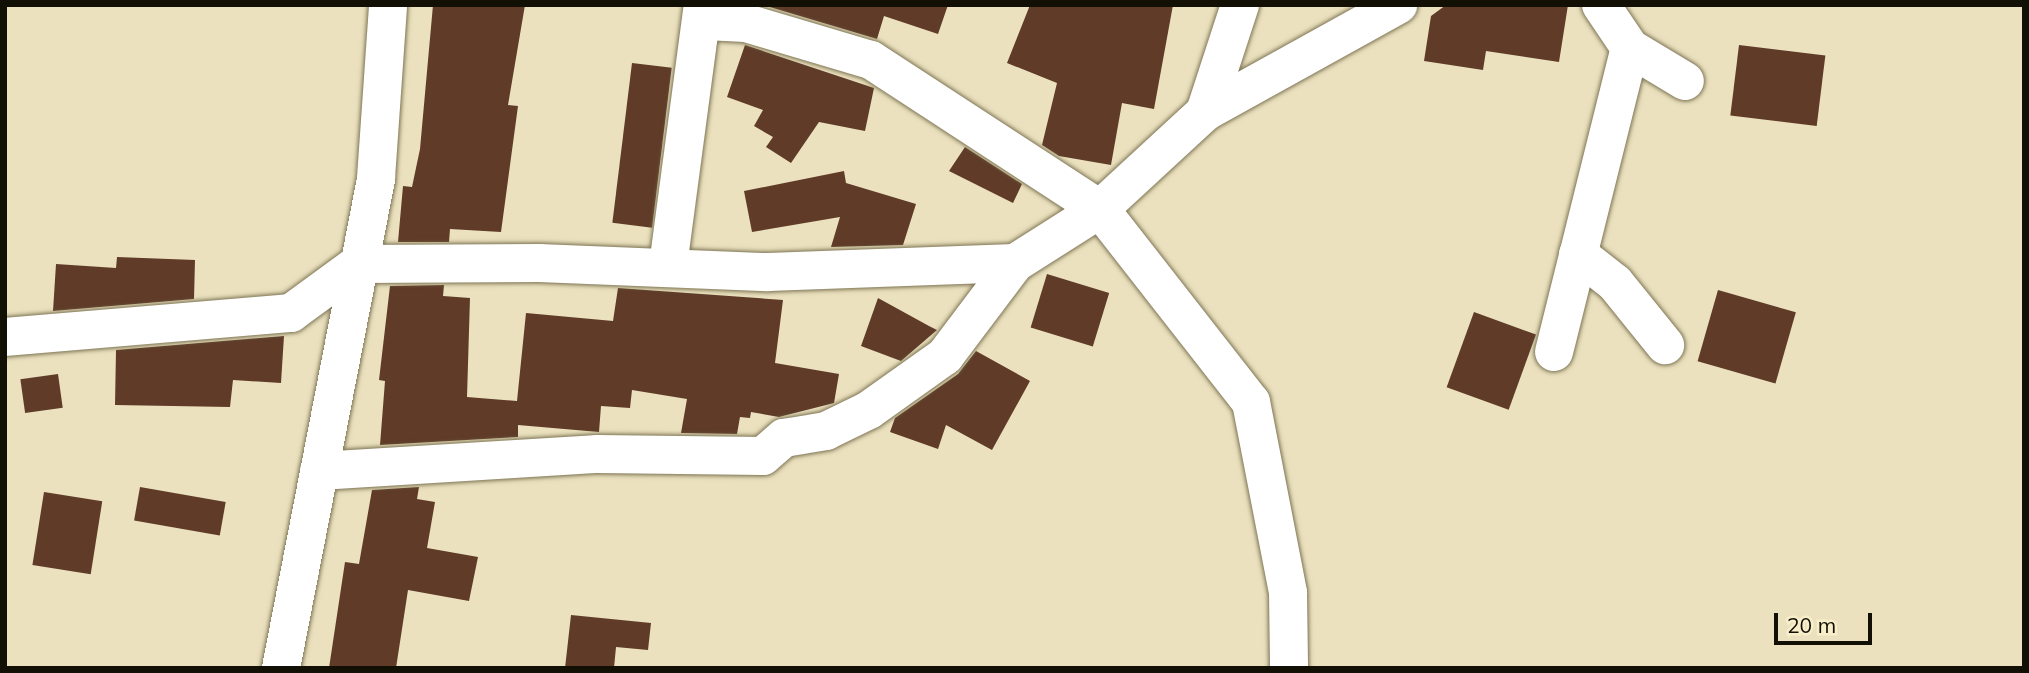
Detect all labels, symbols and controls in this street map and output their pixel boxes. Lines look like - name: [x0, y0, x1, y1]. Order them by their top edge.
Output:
- scale bar: [1777, 600, 1875, 644]
- text: 20 m: [1787, 612, 1836, 638]

